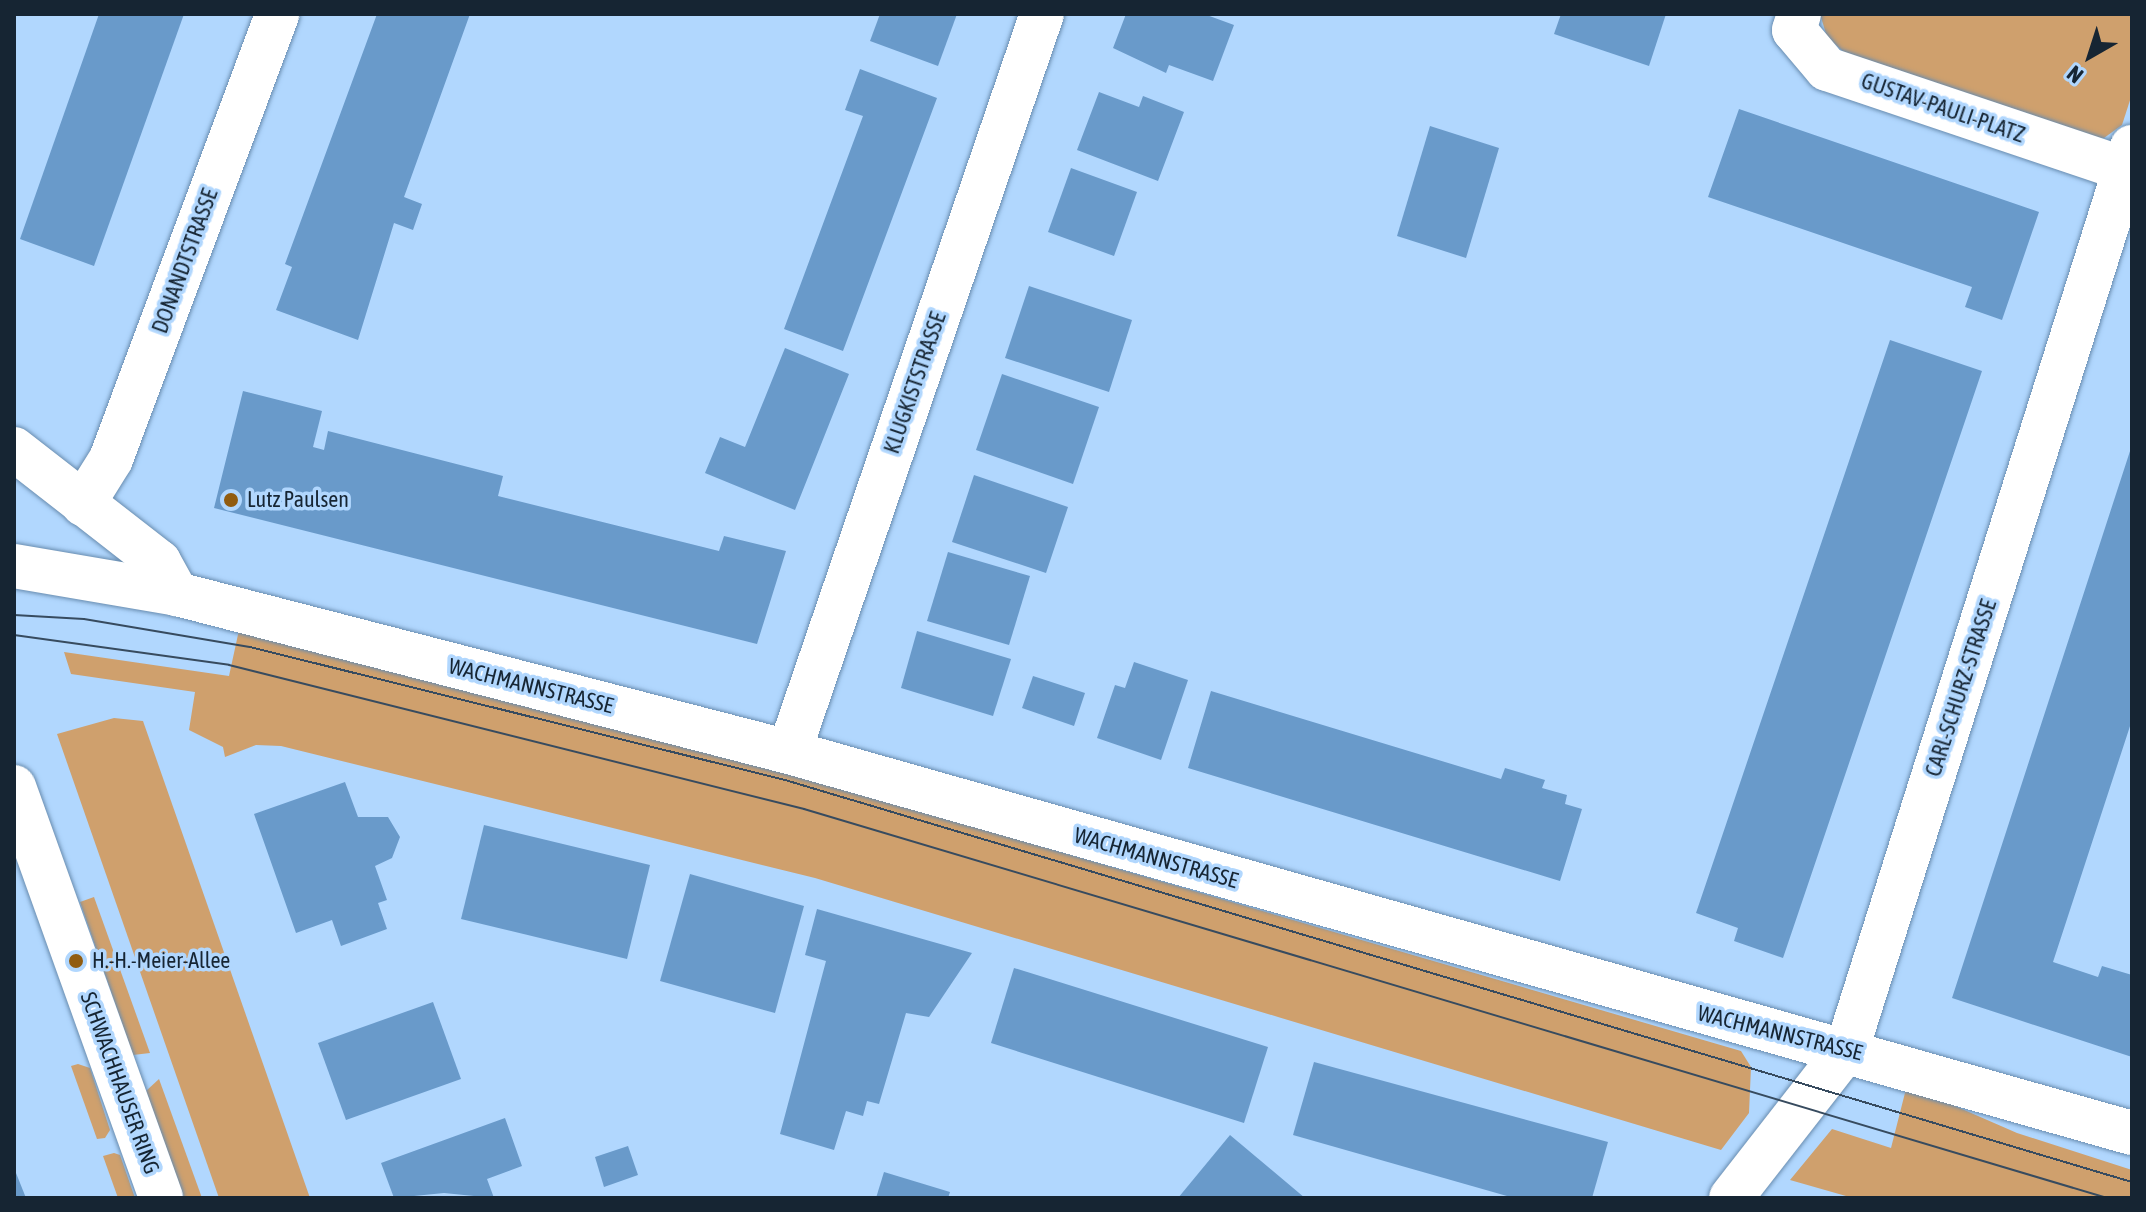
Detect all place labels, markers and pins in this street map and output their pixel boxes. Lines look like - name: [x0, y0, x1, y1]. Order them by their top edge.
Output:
- place label: Lutz Paulsen: [247, 487, 349, 513]
- marker: Lutz Paulsen: [222, 491, 240, 509]
- place label: H.-H.-Meier-Allee: [92, 948, 230, 974]
- marker: H.-H.-Meier-Allee: [67, 952, 85, 970]

